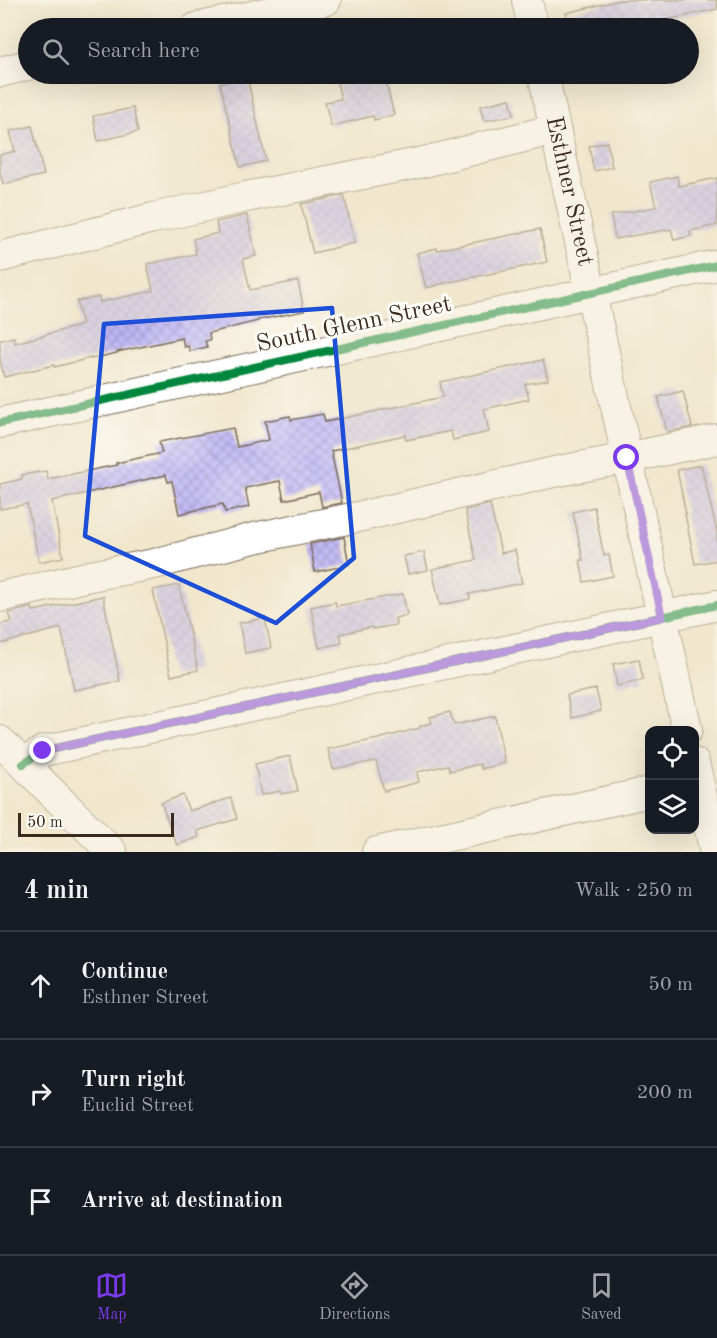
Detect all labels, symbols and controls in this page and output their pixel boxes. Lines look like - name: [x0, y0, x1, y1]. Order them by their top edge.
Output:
- search box: [18, 18, 699, 84]
- icon: search: [39, 35, 72, 68]
- text: Search here: [87, 40, 200, 62]
- street label: Esthner Street: [541, 114, 597, 268]
- street label: South Glenn Street: [254, 293, 454, 357]
- route start: [613, 444, 639, 470]
- map controls: [645, 726, 699, 834]
- button: locate: [645, 726, 699, 780]
- route end: [29, 737, 55, 763]
- button: layers: [645, 780, 699, 834]
- scale bar: [18, 810, 174, 838]
- text: 50 m: [27, 815, 63, 831]
- text: 4 min: [24, 878, 89, 904]
- text: Walk · 250 m: [574, 881, 693, 901]
- text: Continue: [81, 961, 168, 983]
- icon: ahead: [24, 969, 57, 1002]
- text: 50 m: [648, 975, 693, 995]
- text: Esthner Street: [81, 988, 208, 1008]
- text: Turn right: [81, 1069, 185, 1091]
- icon: right: [24, 1077, 57, 1110]
- text: 200 m: [637, 1083, 693, 1103]
- text: Euclid Street: [81, 1096, 194, 1116]
- icon: arrive: [24, 1185, 57, 1218]
- text: Arrive at destination: [81, 1190, 283, 1212]
- tab: Map: [95, 1269, 128, 1325]
- tab: Directions: [319, 1269, 390, 1325]
- tab: Saved: [581, 1269, 622, 1325]

